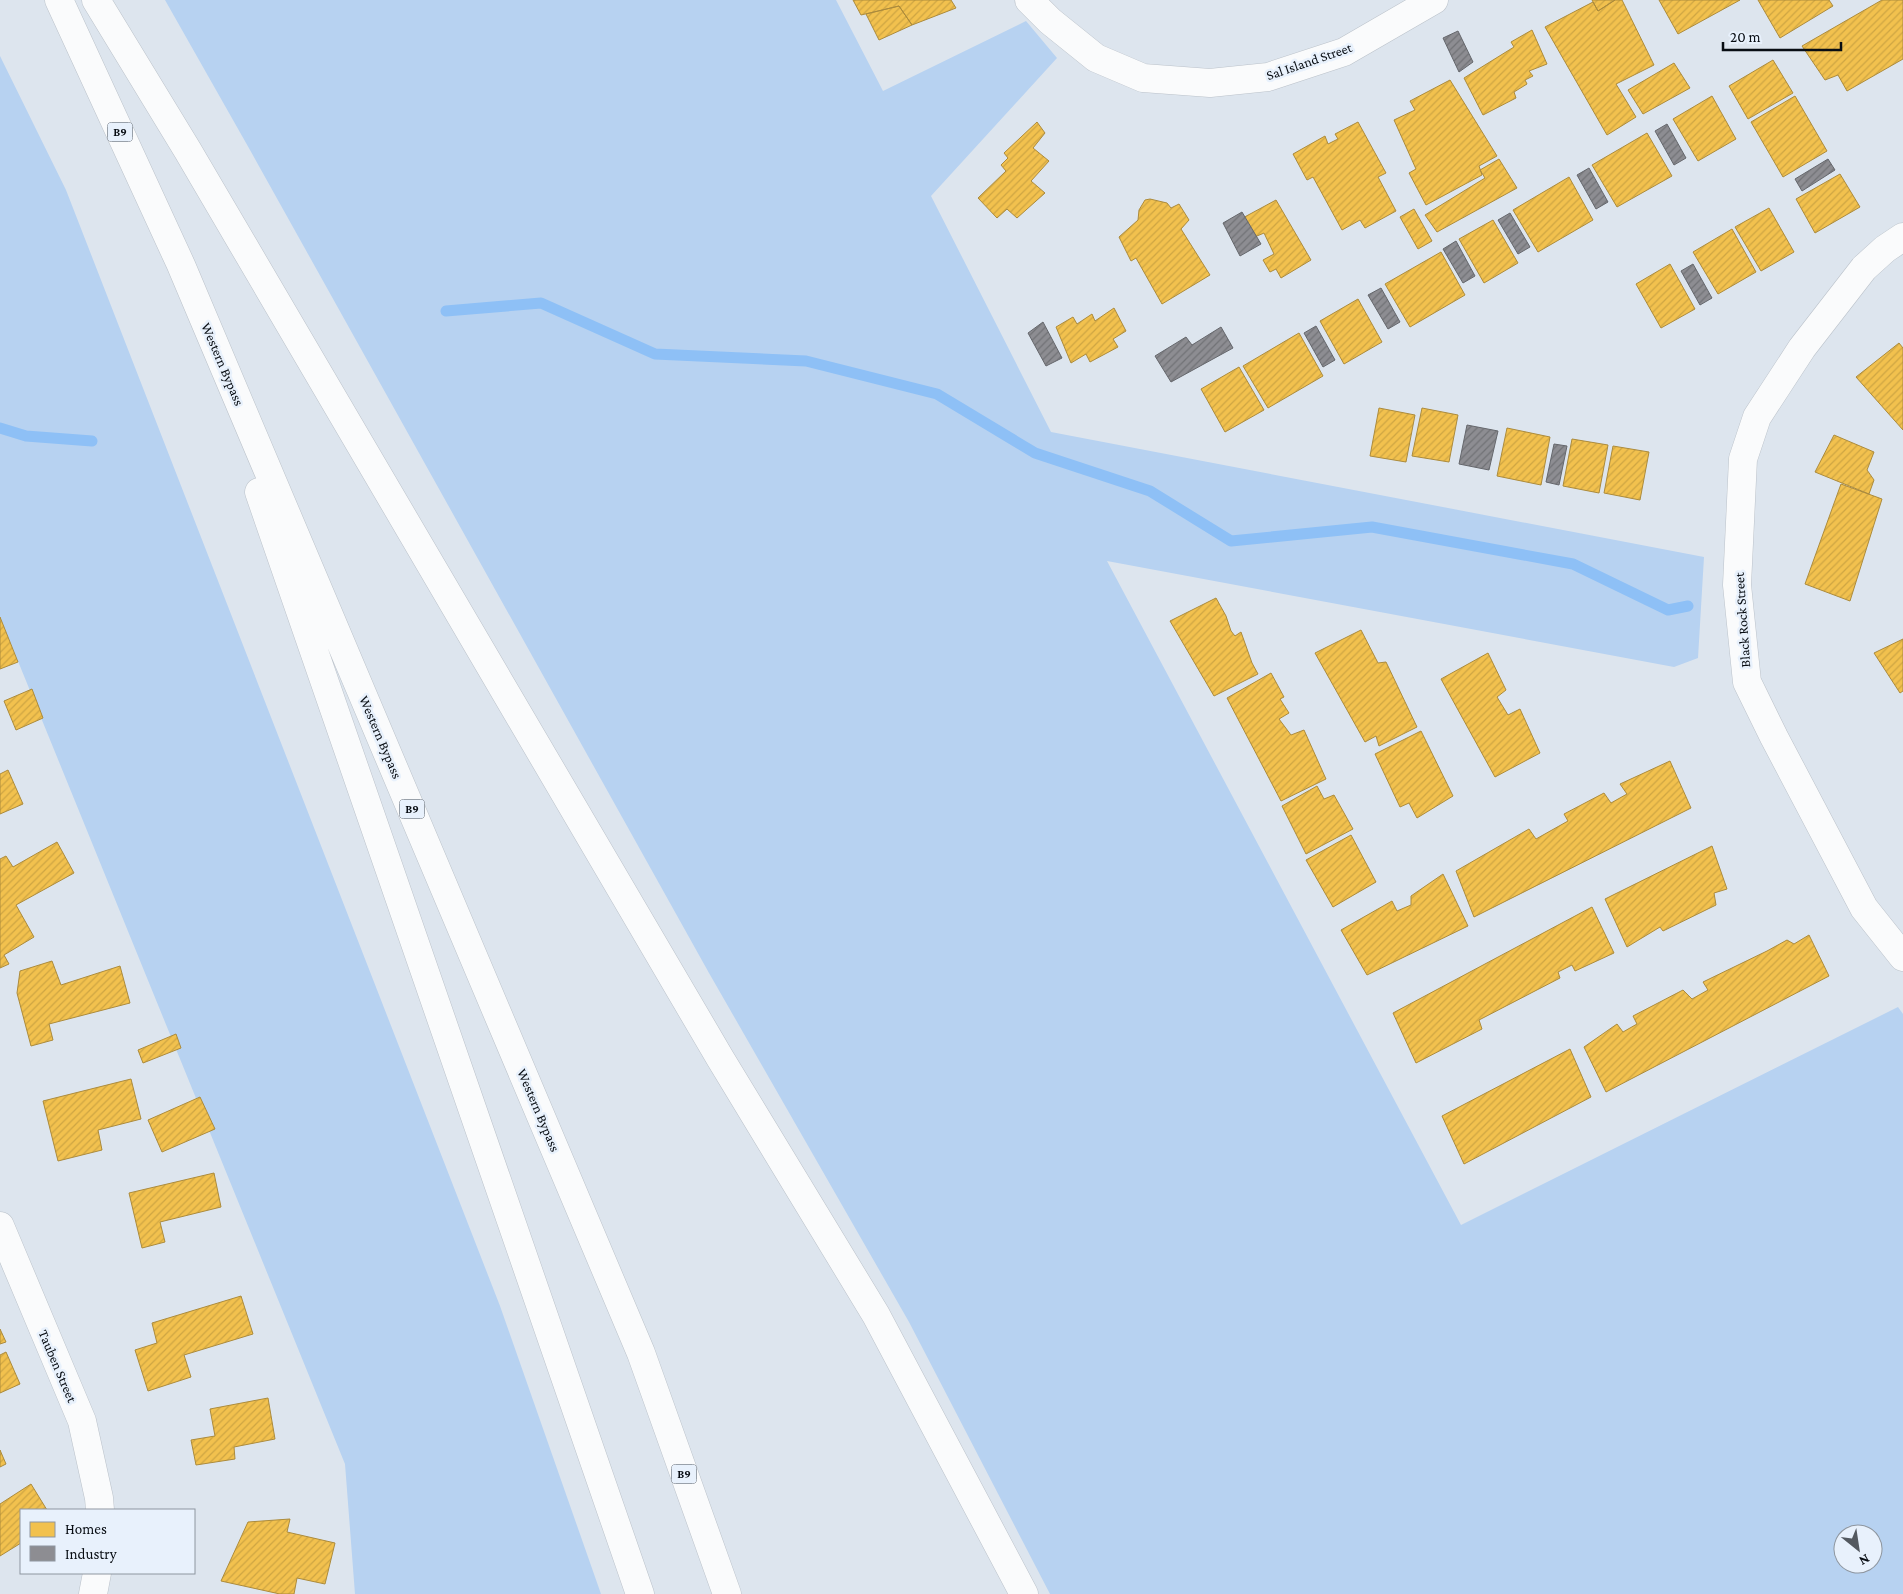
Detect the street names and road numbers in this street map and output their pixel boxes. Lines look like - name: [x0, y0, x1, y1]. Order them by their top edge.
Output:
- street label: Sal Island Street: [1264, 39, 1354, 83]
- road number: B9: [108, 122, 132, 142]
- street label: Western Bypass: [198, 320, 248, 408]
- street label: Black Rock Street: [1731, 572, 1753, 668]
- street label: Western Bypass: [356, 693, 406, 781]
- road number: B9: [400, 800, 424, 819]
- street label: Western Bypass: [514, 1066, 564, 1154]
- street label: Tauben Street: [36, 1327, 81, 1405]
- road number: B9: [672, 1465, 696, 1484]

